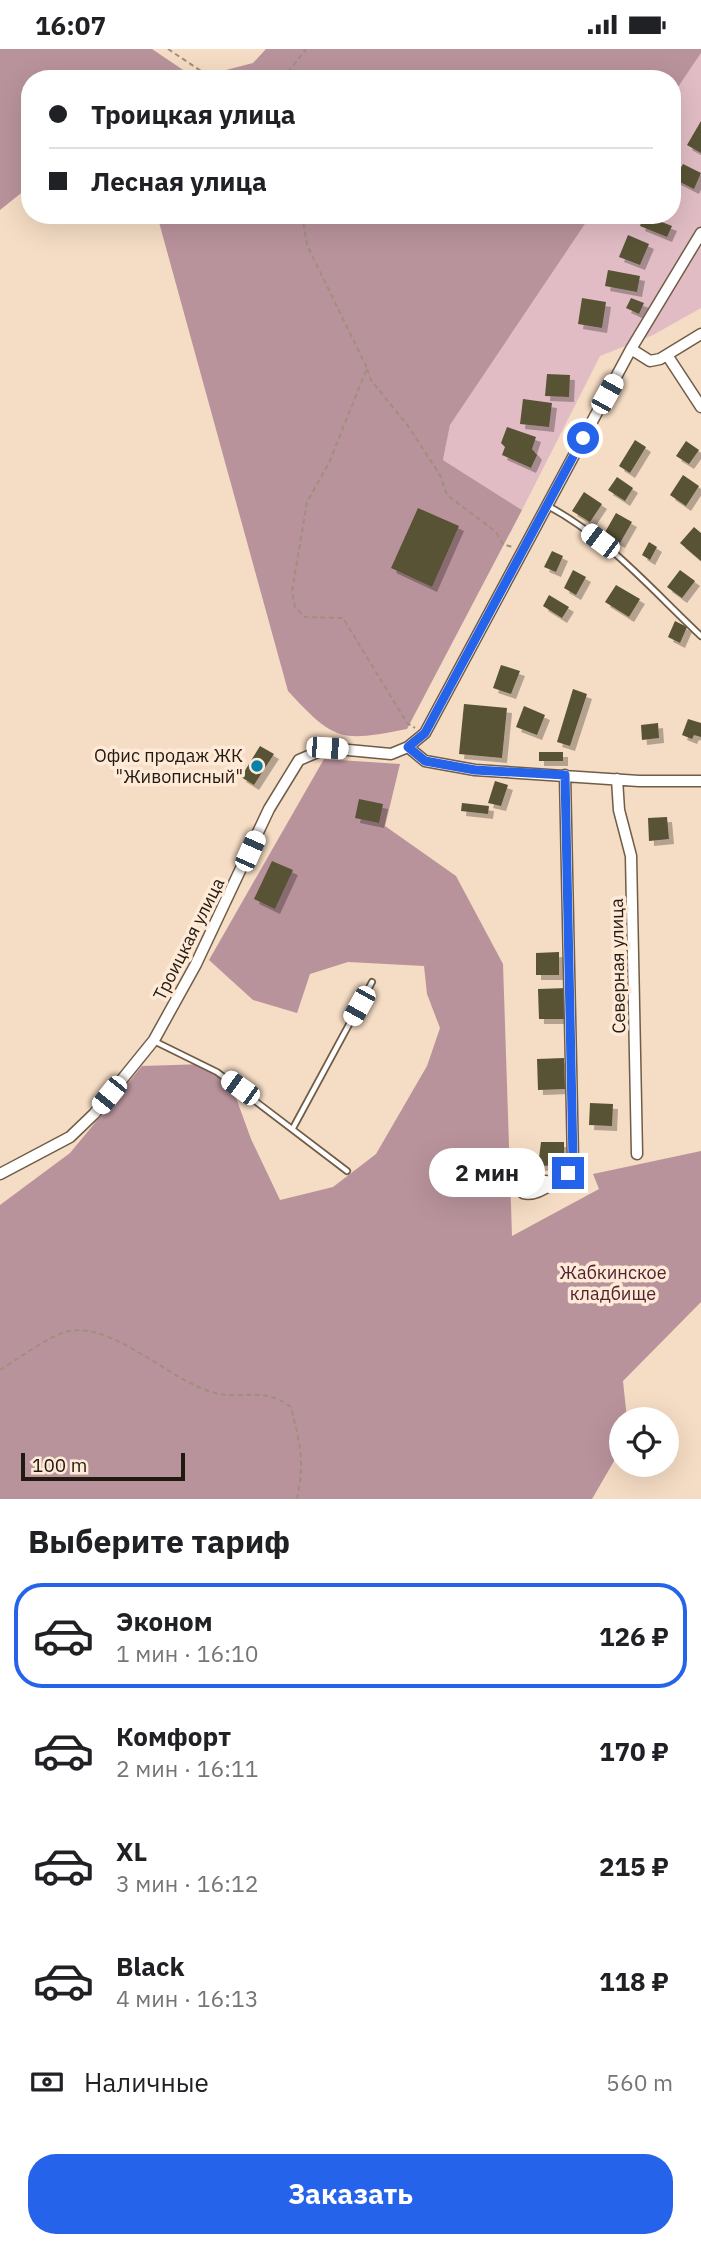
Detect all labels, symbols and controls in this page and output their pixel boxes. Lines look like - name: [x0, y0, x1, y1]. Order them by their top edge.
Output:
- text: 16:07: [35, 8, 106, 42]
- text: Троицкая улица: [91, 97, 295, 131]
- text: Лесная улица: [91, 164, 267, 198]
- car: [588, 371, 627, 417]
- route start: [567, 422, 599, 454]
- car: [577, 520, 624, 562]
- car: [306, 736, 349, 760]
- place label: Офис продаж ЖК "Живописный": [94, 744, 243, 788]
- marker: Офис продаж ЖК "Живописный": [249, 758, 265, 774]
- car: [232, 828, 269, 874]
- street label: Троицкая улица: [148, 873, 229, 1004]
- street label: Северная улица: [605, 898, 630, 1034]
- car: [340, 983, 379, 1029]
- car: [217, 1067, 264, 1109]
- car: [88, 1072, 131, 1118]
- callout: 2 мин: [428, 1149, 544, 1197]
- text: 2 мин: [455, 1157, 519, 1187]
- route end: [552, 1157, 584, 1189]
- park label: Жабкинское кладбище: [559, 1261, 667, 1305]
- map controls: [609, 1407, 679, 1477]
- button: locate: [609, 1407, 679, 1477]
- scale bar: [21, 1450, 186, 1482]
- text: 100 m: [32, 1453, 87, 1477]
- text: Выберите тариф: [28, 1520, 290, 1562]
- icon: car: [32, 1604, 95, 1667]
- text: Эконом: [116, 1604, 213, 1638]
- text: 126 ₽: [599, 1619, 669, 1653]
- text: 1 мин · 16:10: [116, 1638, 259, 1668]
- icon: car: [32, 1719, 95, 1782]
- text: Комфорт: [116, 1719, 231, 1753]
- text: 170 ₽: [599, 1734, 669, 1768]
- text: 2 мин · 16:11: [116, 1753, 259, 1783]
- icon: car: [32, 1834, 95, 1897]
- text: XL: [116, 1834, 147, 1868]
- text: 215 ₽: [599, 1849, 669, 1883]
- text: 3 мин · 16:12: [116, 1868, 259, 1898]
- icon: car: [32, 1949, 95, 2012]
- text: Black: [116, 1949, 184, 1983]
- text: 118 ₽: [599, 1964, 669, 1998]
- text: 4 мин · 16:13: [116, 1983, 259, 2013]
- icon: cash: [28, 2063, 66, 2101]
- text: Наличные: [84, 2065, 209, 2099]
- text: 560 m: [606, 2067, 673, 2097]
- button: Заказать: [28, 2154, 673, 2234]

